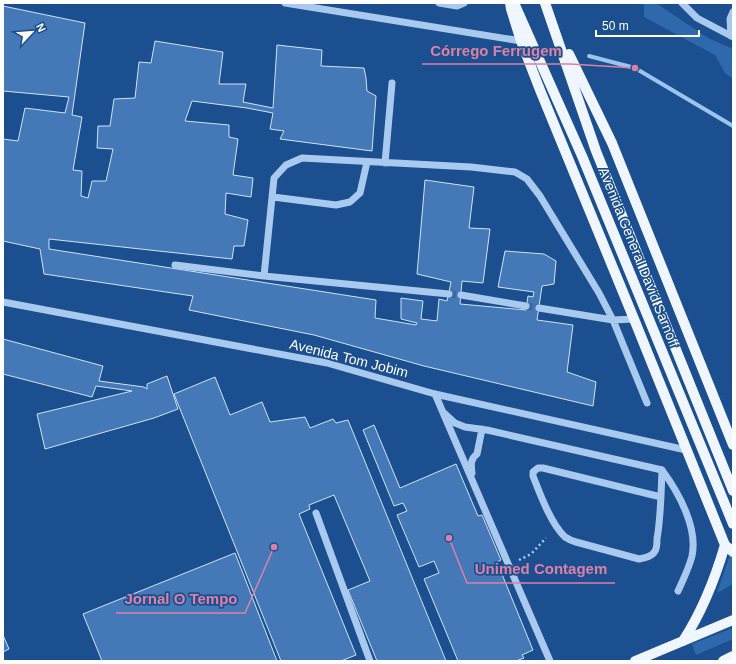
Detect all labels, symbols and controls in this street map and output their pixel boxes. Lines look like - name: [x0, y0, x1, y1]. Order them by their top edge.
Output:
- north arrow: [12, 12, 52, 52]
- scale bar: [596, 12, 699, 38]
- text: 50 m: [602, 19, 629, 33]
- text: N: [34, 21, 48, 34]
- callout: Córrego Ferrugem: [422, 37, 570, 64]
- text: Córrego Ferrugem: [430, 42, 562, 59]
- street label: Avenida General David Sarnoff: [596, 165, 683, 349]
- street label: Avenida Tom Jobim: [288, 336, 410, 380]
- callout: Unimed Contagem: [467, 556, 615, 583]
- text: Unimed Contagem: [475, 560, 607, 577]
- callout: Jornal O Tempo: [116, 586, 245, 613]
- text: Jornal O Tempo: [124, 590, 238, 607]

